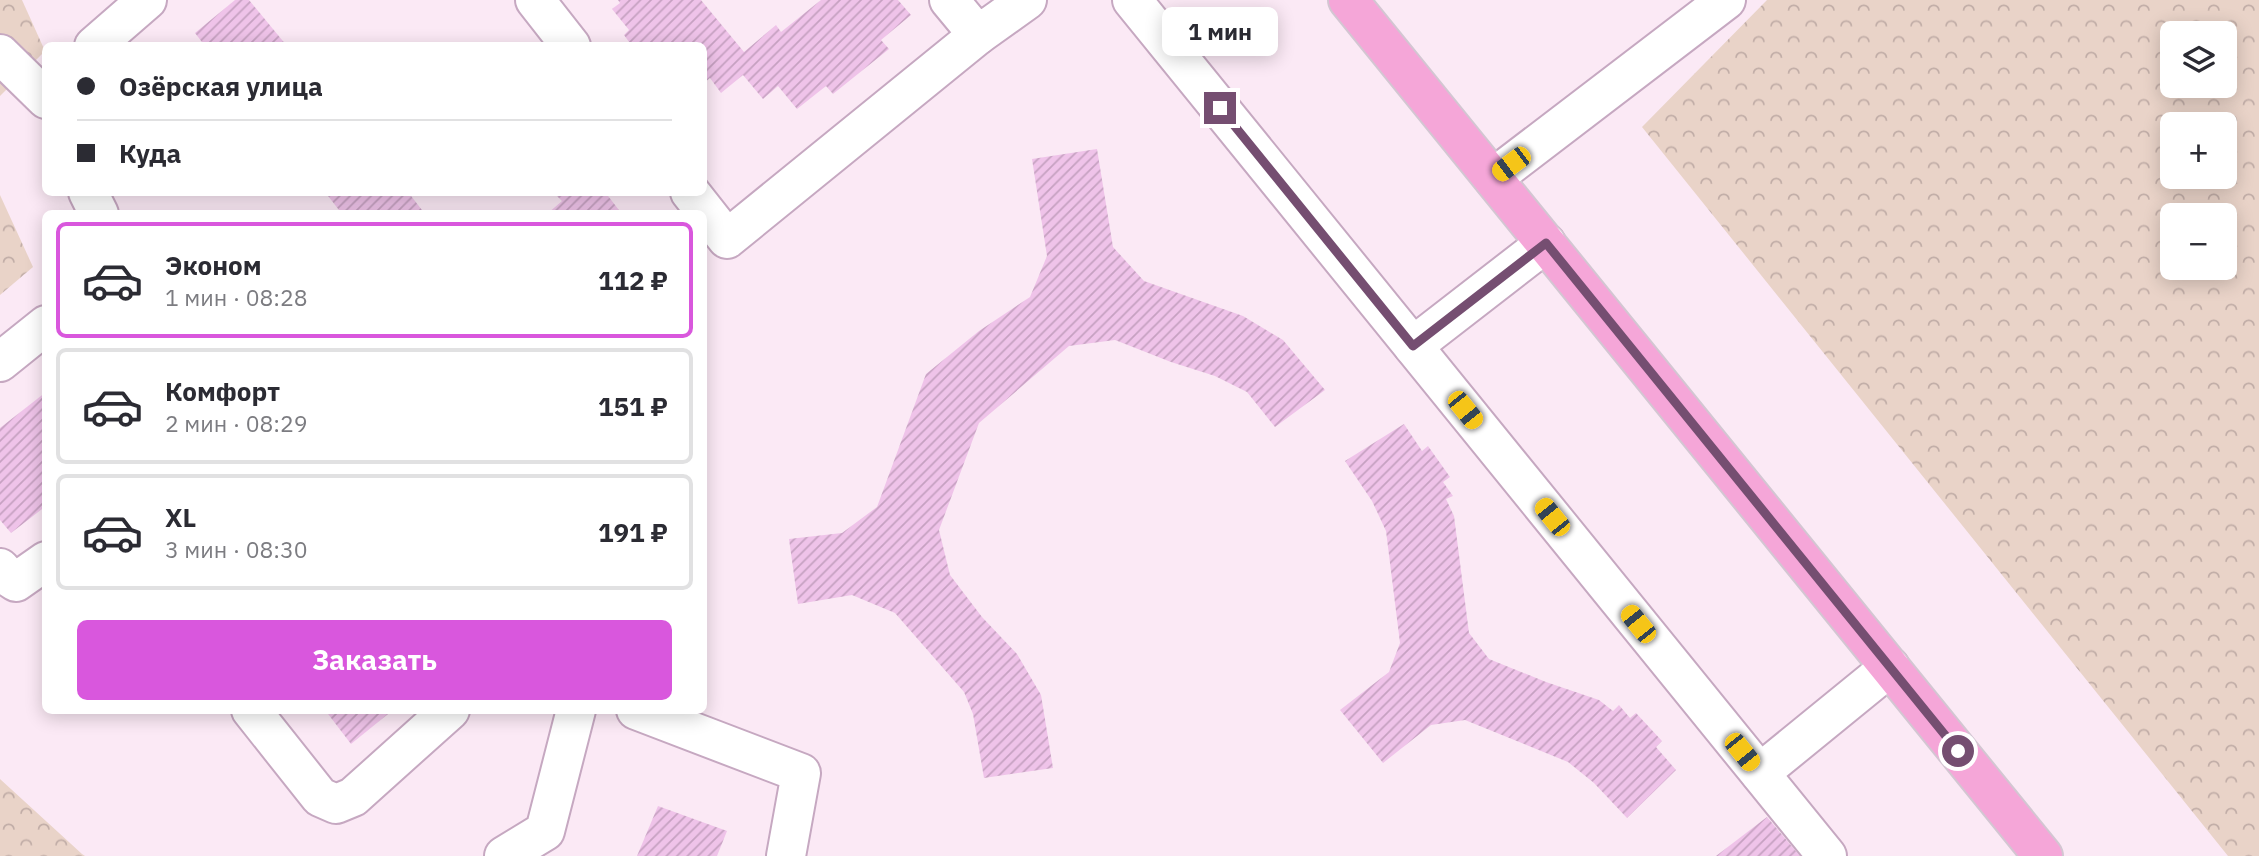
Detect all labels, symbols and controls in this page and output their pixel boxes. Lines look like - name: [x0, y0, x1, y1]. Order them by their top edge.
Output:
- callout: 1 мин: [1162, 7, 1278, 56]
- text: 1 мин: [1188, 16, 1252, 46]
- map controls: [2160, 21, 2237, 280]
- button: layers: [2160, 21, 2237, 98]
- text: Озёрская улица: [119, 69, 323, 103]
- route end: [1204, 92, 1236, 124]
- button: +: [2160, 112, 2237, 189]
- text: Куда: [119, 136, 181, 170]
- car: [1488, 143, 1535, 185]
- button: −: [2160, 203, 2237, 280]
- text: Эконом: [165, 248, 262, 282]
- icon: car: [81, 249, 144, 312]
- text: 112 ₽: [598, 263, 668, 297]
- text: 1 мин · 08:28: [165, 282, 308, 312]
- text: Комфорт: [165, 374, 280, 408]
- icon: car: [81, 375, 144, 438]
- car: [1444, 387, 1487, 433]
- text: 151 ₽: [598, 389, 668, 423]
- text: 2 мин · 08:29: [165, 408, 308, 438]
- car: [1531, 494, 1574, 540]
- text: XL: [165, 500, 196, 534]
- icon: car: [81, 501, 144, 564]
- text: 191 ₽: [598, 515, 668, 549]
- text: 3 мин · 08:30: [165, 534, 308, 564]
- car: [1617, 601, 1660, 647]
- button: Заказать: [77, 620, 672, 700]
- car: [1721, 729, 1764, 775]
- route start: [1942, 735, 1974, 767]

